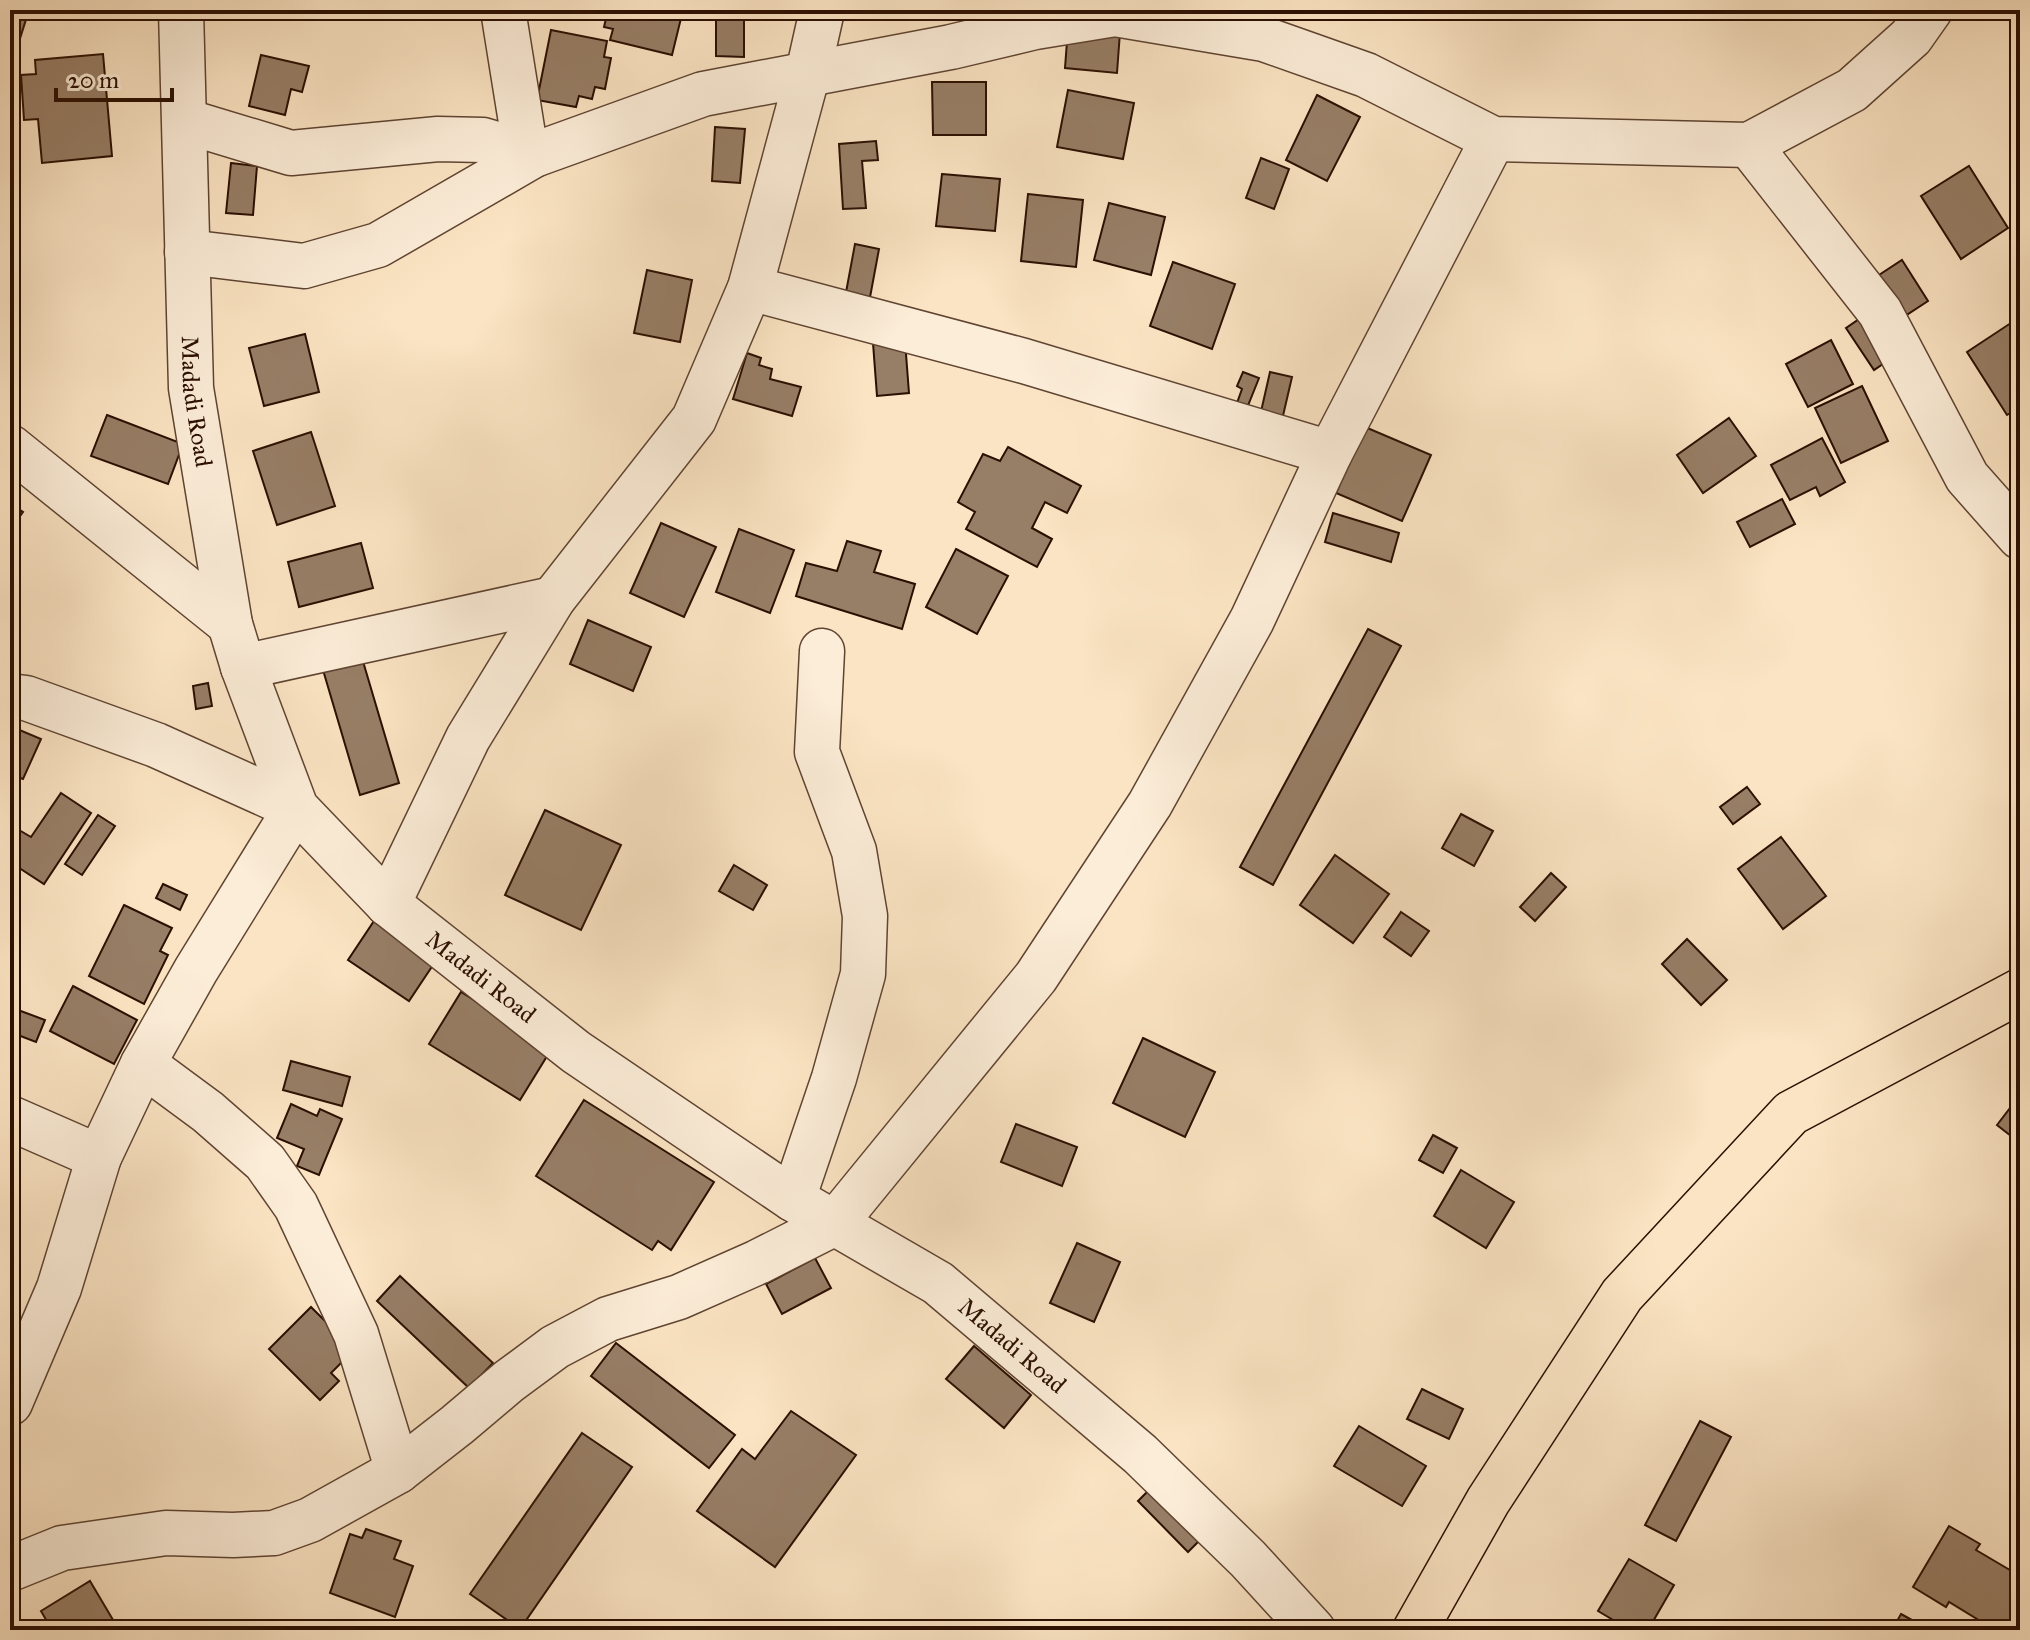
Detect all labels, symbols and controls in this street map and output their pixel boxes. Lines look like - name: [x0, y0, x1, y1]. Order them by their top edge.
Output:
- scale bar: [56, 52, 172, 102]
- text: 20 m: [68, 65, 119, 95]
- street label: Madadi Road: [175, 335, 219, 469]
- street label: Madadi Road: [420, 924, 542, 1030]
- street label: Madadi Road: [952, 1292, 1072, 1400]

